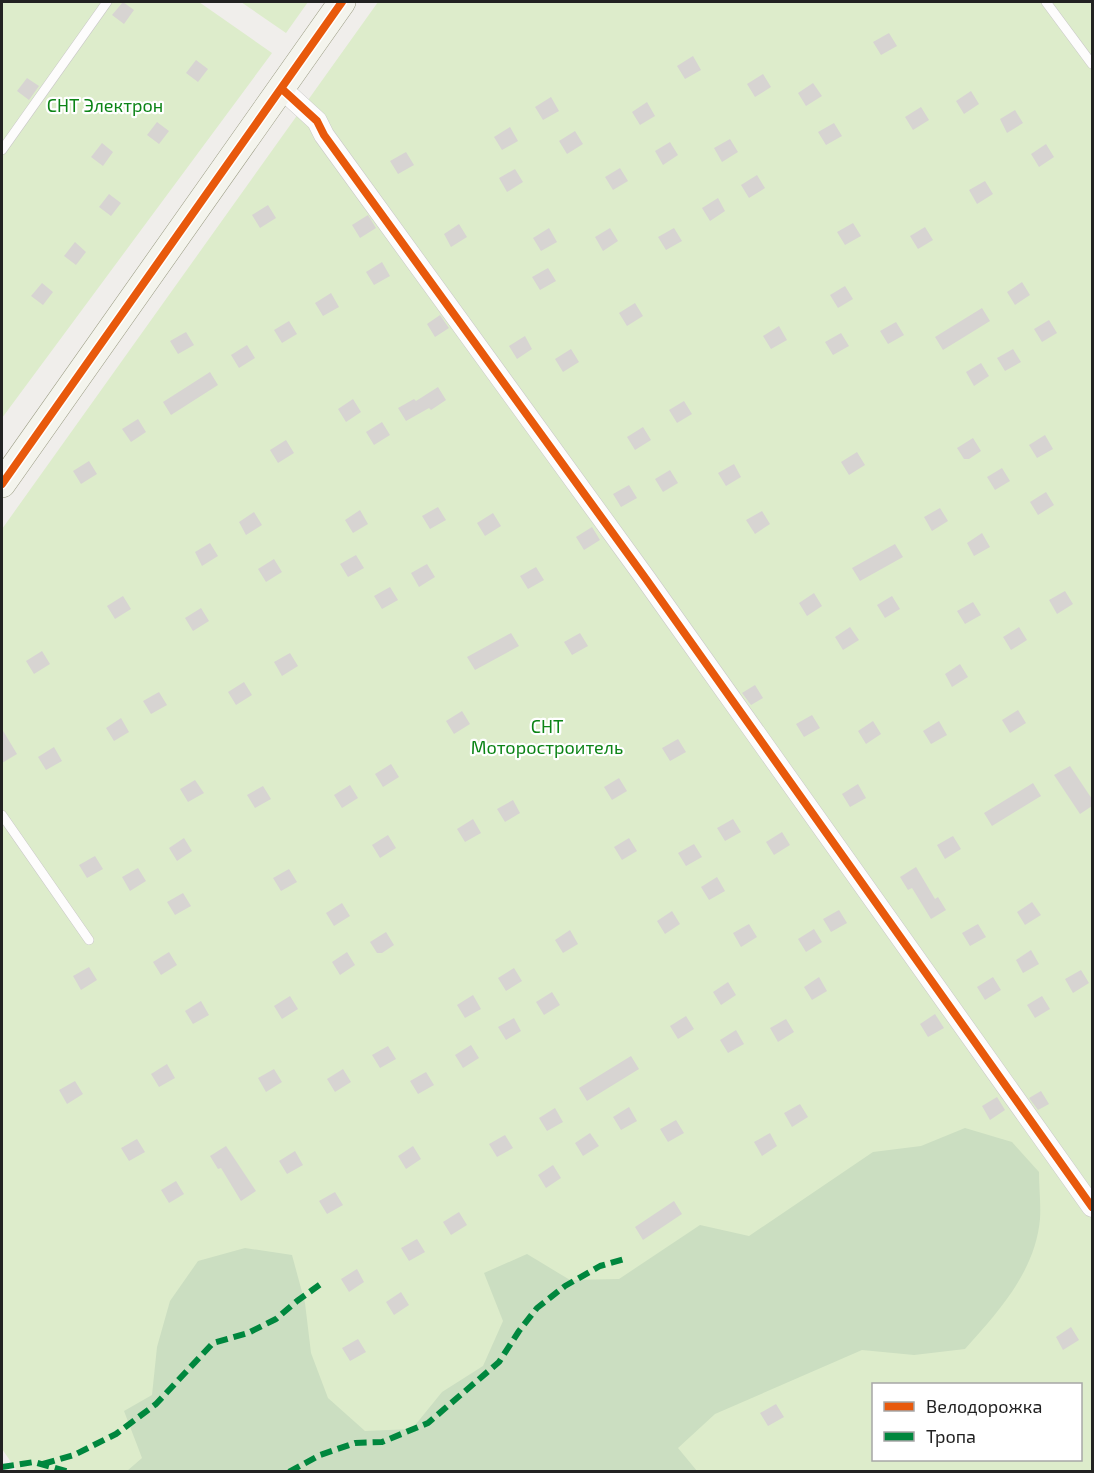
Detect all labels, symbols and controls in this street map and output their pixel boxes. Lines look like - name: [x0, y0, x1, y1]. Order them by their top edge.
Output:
- park label: СНТ Электрон: [47, 94, 163, 116]
- park label: СНТ Моторостроитель: [471, 715, 623, 758]
- legend: [872, 1383, 1082, 1461]
- text: Велодорожка: [926, 1395, 1042, 1417]
- text: Тропа: [926, 1425, 976, 1447]

